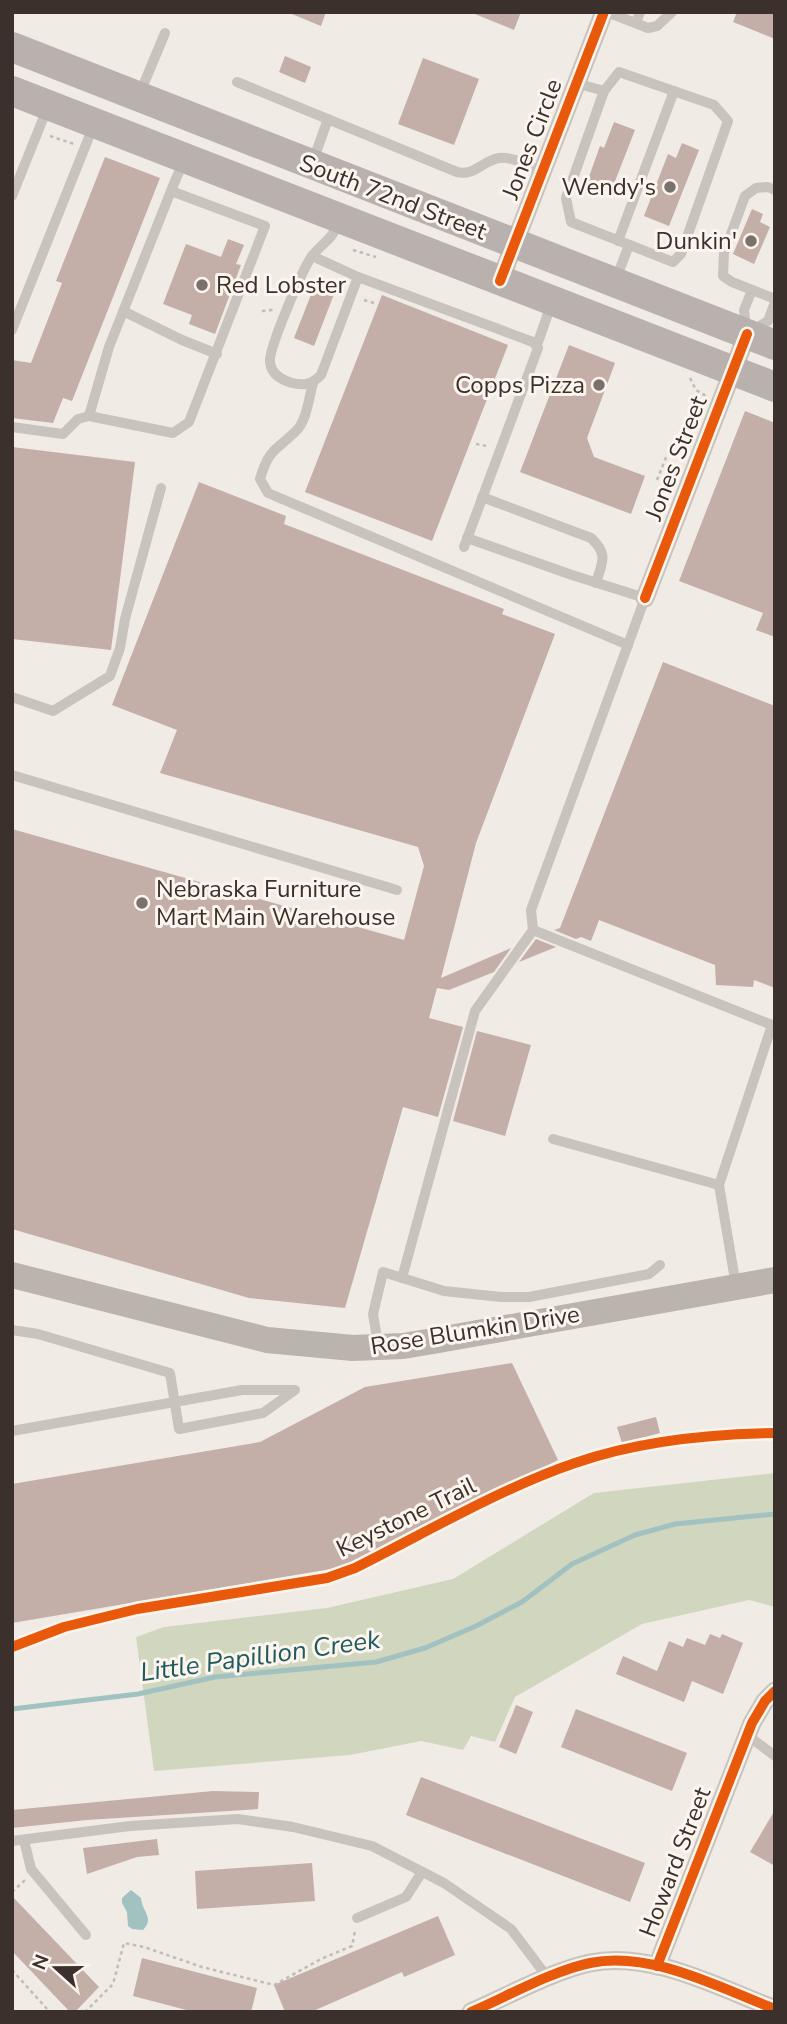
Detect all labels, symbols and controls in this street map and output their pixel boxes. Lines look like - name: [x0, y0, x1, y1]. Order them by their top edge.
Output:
- street label: Jones Circle: [494, 74, 570, 205]
- street label: South 72nd Street: [295, 147, 492, 248]
- place label: Wendy's: [561, 171, 656, 203]
- marker: Wendy's: [662, 179, 678, 195]
- place label: Dunkin': [656, 225, 737, 257]
- marker: Dunkin': [743, 233, 759, 249]
- place label: Red Lobster: [216, 269, 346, 301]
- marker: Red Lobster: [194, 277, 210, 293]
- place label: Copps Pizza: [455, 369, 585, 401]
- marker: Copps Pizza: [591, 377, 607, 393]
- street label: Jones Street: [637, 391, 715, 526]
- place label: Nebraska Furniture Mart Main Warehouse: [156, 873, 395, 933]
- marker: Nebraska Furniture Mart Main Warehouse: [134, 895, 150, 911]
- street label: Rose Blumkin Drive: [368, 1298, 582, 1362]
- street label: Keystone Trail: [331, 1469, 481, 1565]
- water label: Little Papillion Creek: [138, 1622, 383, 1690]
- street label: Howard Street: [632, 1782, 718, 1942]
- north arrow: [21, 1933, 91, 2003]
- text: N: [26, 1951, 56, 1974]

